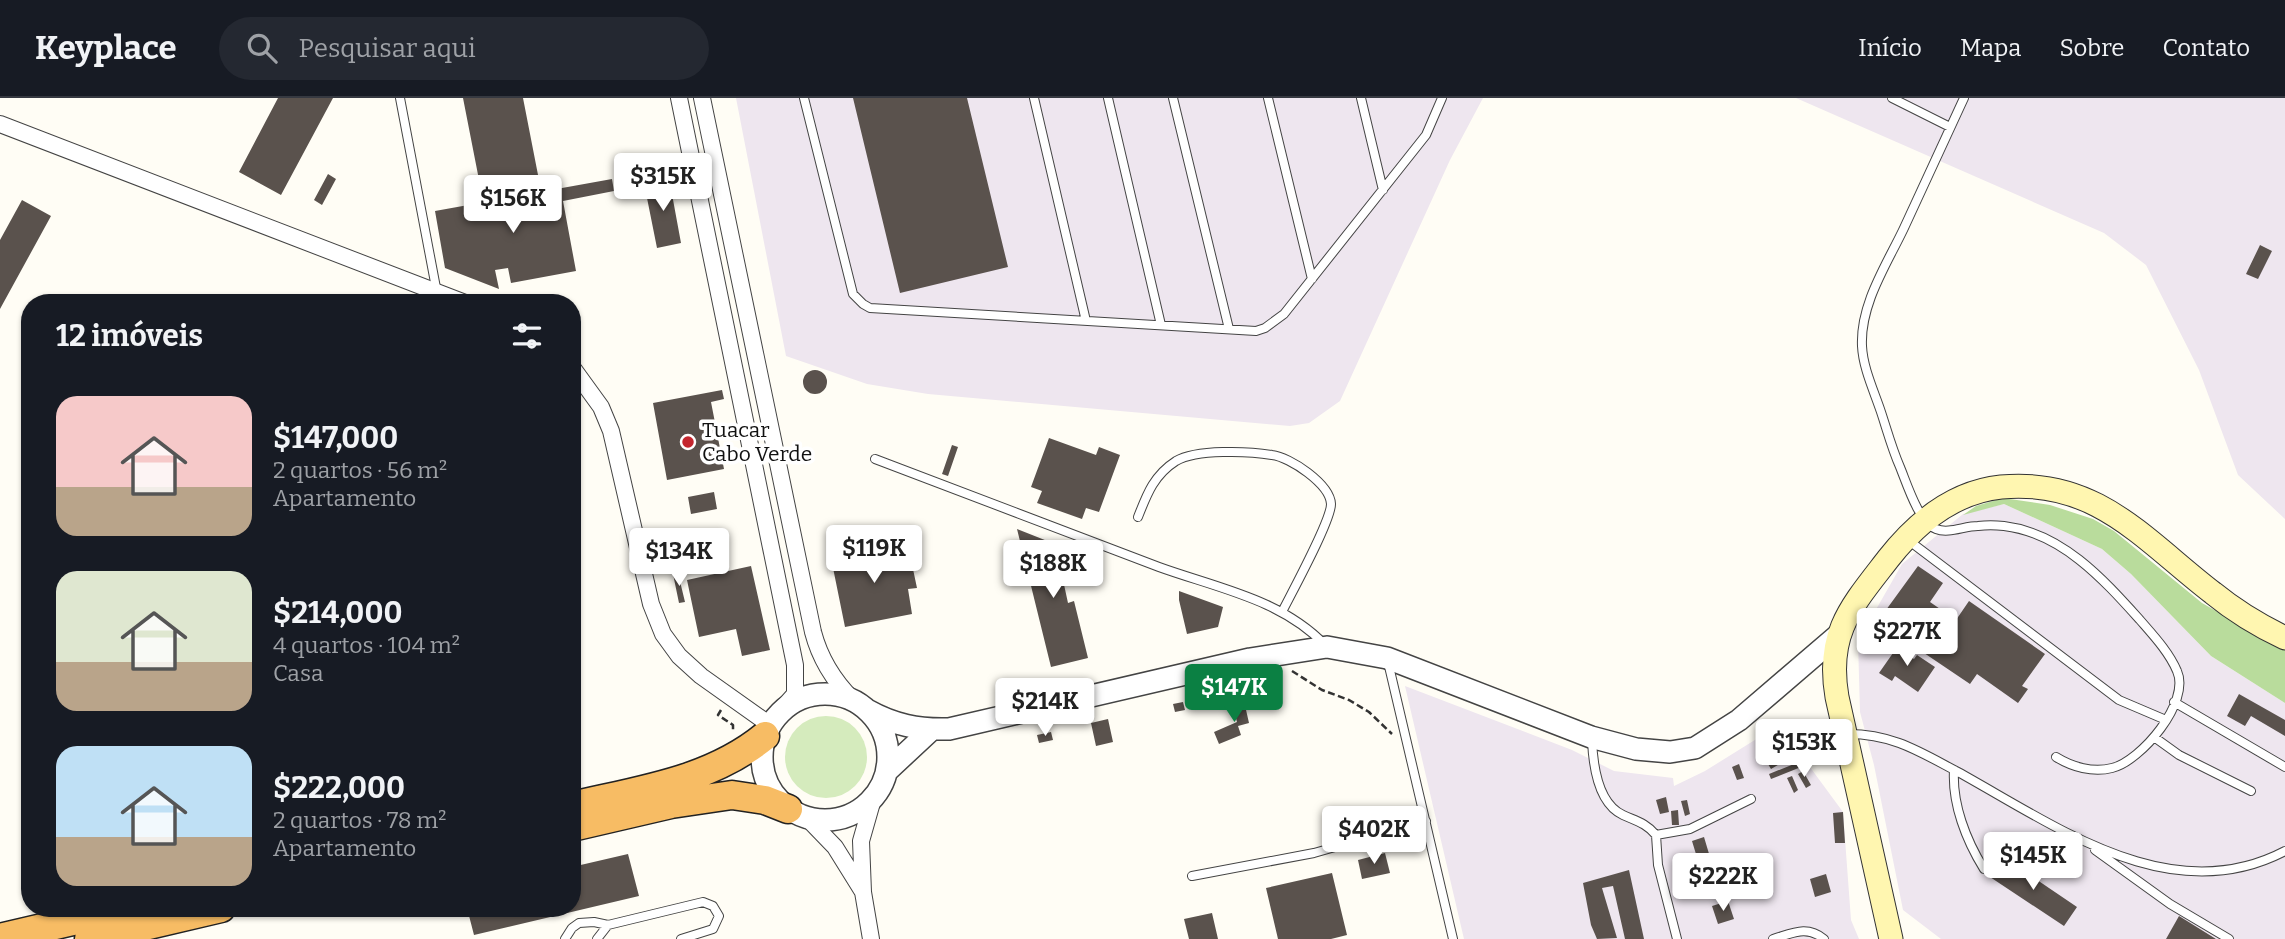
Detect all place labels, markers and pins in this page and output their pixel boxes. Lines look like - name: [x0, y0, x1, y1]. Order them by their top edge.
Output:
- pin: $315K: [614, 153, 712, 213]
- pin: $156K: [464, 176, 562, 235]
- place label: Tuacar Cabo Verde: [702, 417, 812, 467]
- marker: Tuacar Cabo Verde: [680, 434, 696, 450]
- pin: $119K: [825, 526, 923, 585]
- pin: $134K: [630, 528, 728, 588]
- pin: $188K: [1004, 540, 1102, 600]
- pin: $227K: [1858, 608, 1956, 668]
- pin: $147K: [1185, 664, 1283, 724]
- pin: $214K: [996, 678, 1094, 738]
- pin: $153K: [1755, 720, 1853, 779]
- pin: $402K: [1325, 806, 1423, 866]
- pin: $145K: [1984, 832, 2082, 892]
- pin: $222K: [1674, 854, 1772, 913]

